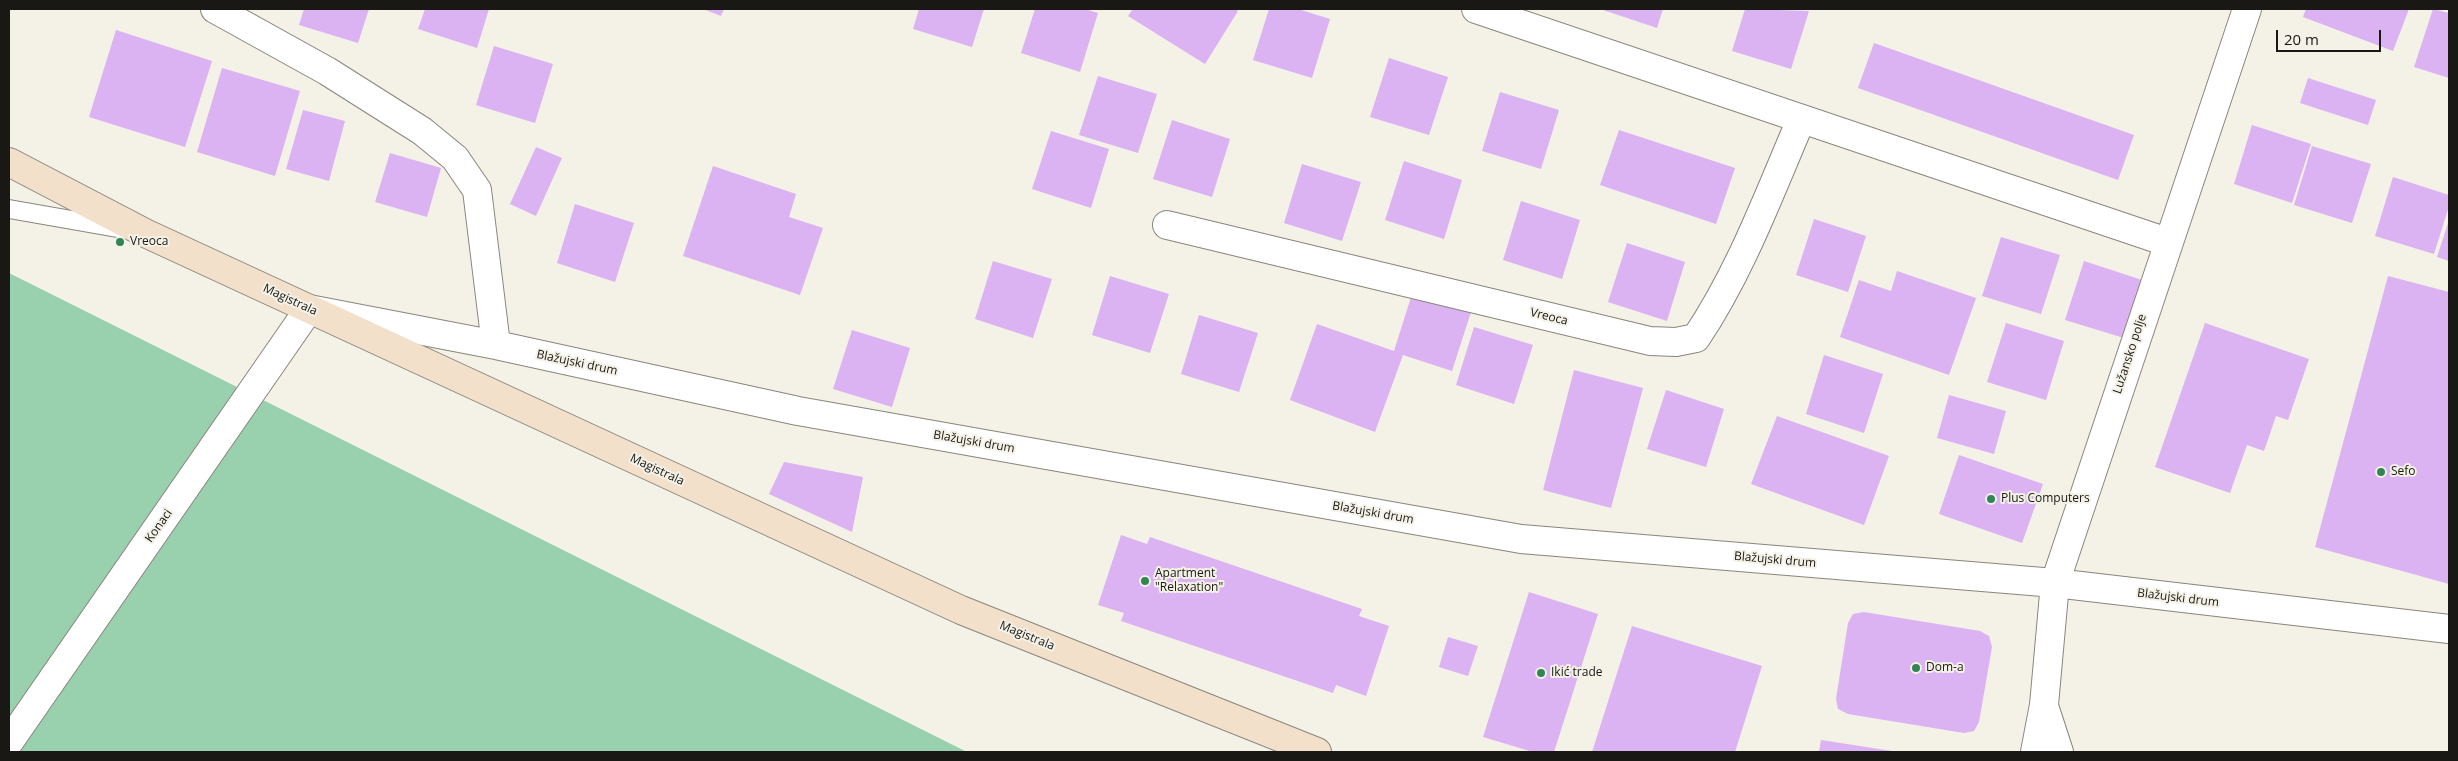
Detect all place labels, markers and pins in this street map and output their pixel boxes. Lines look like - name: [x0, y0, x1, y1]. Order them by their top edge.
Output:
- place label: Vreoca: [130, 235, 168, 249]
- marker: Vreoca: [114, 236, 126, 248]
- place label: Sefo: [2391, 465, 2416, 479]
- marker: Sefo: [2375, 466, 2387, 478]
- place label: Plus Computers: [2001, 492, 2090, 506]
- marker: Plus Computers: [1985, 493, 1997, 505]
- place label: Apartment "Relaxation": [1155, 567, 1223, 595]
- marker: Apartment "Relaxation": [1139, 575, 1151, 587]
- place label: Dom-a: [1926, 661, 1964, 675]
- marker: Dom-a: [1910, 662, 1922, 674]
- place label: Ikić trade: [1551, 666, 1602, 680]
- marker: Ikić trade: [1535, 667, 1547, 679]

